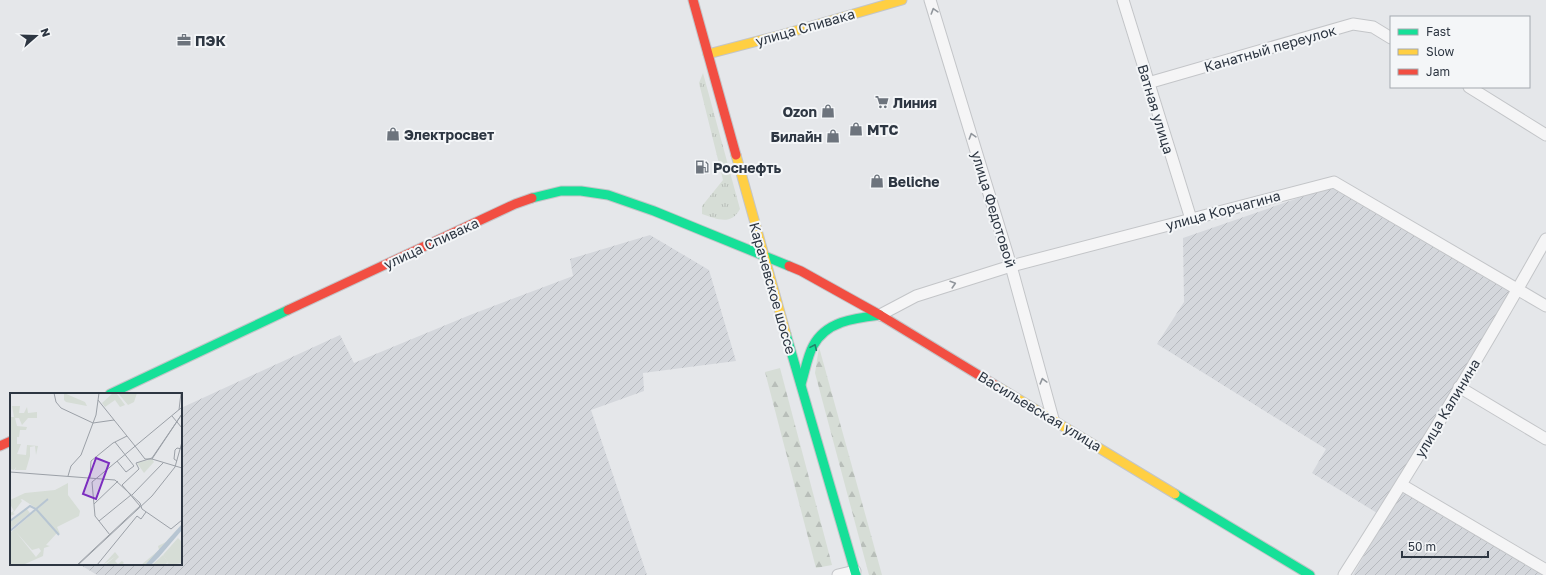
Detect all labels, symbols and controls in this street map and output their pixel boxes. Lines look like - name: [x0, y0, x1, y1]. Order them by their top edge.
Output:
- street label: улица Спивака: [753, 5, 857, 49]
- one-way arrow: [930, 8, 939, 15]
- north arrow: [16, 16, 56, 56]
- legend: [1390, 16, 1530, 88]
- street label: Канатный переулок: [1202, 21, 1338, 75]
- text: Fast: [1426, 24, 1451, 39]
- text: N: [38, 26, 53, 39]
- office icon: ПЭК: [176, 32, 192, 48]
- place label: ПЭК: [195, 32, 226, 49]
- text: Slow: [1426, 44, 1454, 59]
- street label: Ватная улица: [1134, 62, 1178, 156]
- text: Jam: [1426, 64, 1450, 79]
- supermarket icon: Линия: [874, 94, 890, 110]
- place label: Линия: [893, 94, 937, 111]
- place label: Ozon: [782, 103, 817, 120]
- shop icon: Ozon: [820, 103, 836, 119]
- shop icon: МТС: [848, 121, 864, 137]
- place label: МТС: [867, 121, 898, 138]
- shop icon: Электросвет: [385, 126, 401, 142]
- place label: Электросвет: [404, 126, 494, 143]
- place label: Билайн: [770, 128, 822, 145]
- shop icon: Билайн: [825, 128, 841, 144]
- one-way arrow: [968, 132, 977, 139]
- street label: улица Федотовой: [968, 149, 1020, 269]
- fuel station icon: Роснефть: [694, 159, 710, 175]
- place label: Роснефть: [713, 159, 781, 176]
- shop icon: Beliche: [869, 173, 885, 189]
- place label: Beliche: [888, 173, 939, 190]
- street label: улица Корчагина: [1164, 186, 1282, 234]
- street label: улица Спивака: [381, 214, 481, 272]
- street label: Карачевское шоссе: [746, 220, 800, 356]
- one-way arrow: [949, 280, 956, 289]
- one-way arrow: [809, 344, 817, 351]
- street label: улица Калинина: [1411, 355, 1483, 461]
- street label: Васильевская улица: [975, 367, 1105, 455]
- one-way arrow: [1039, 378, 1047, 385]
- inset map: [10, 393, 182, 565]
- scale bar: [1402, 533, 1488, 559]
- text: 50 m: [1408, 539, 1436, 554]

